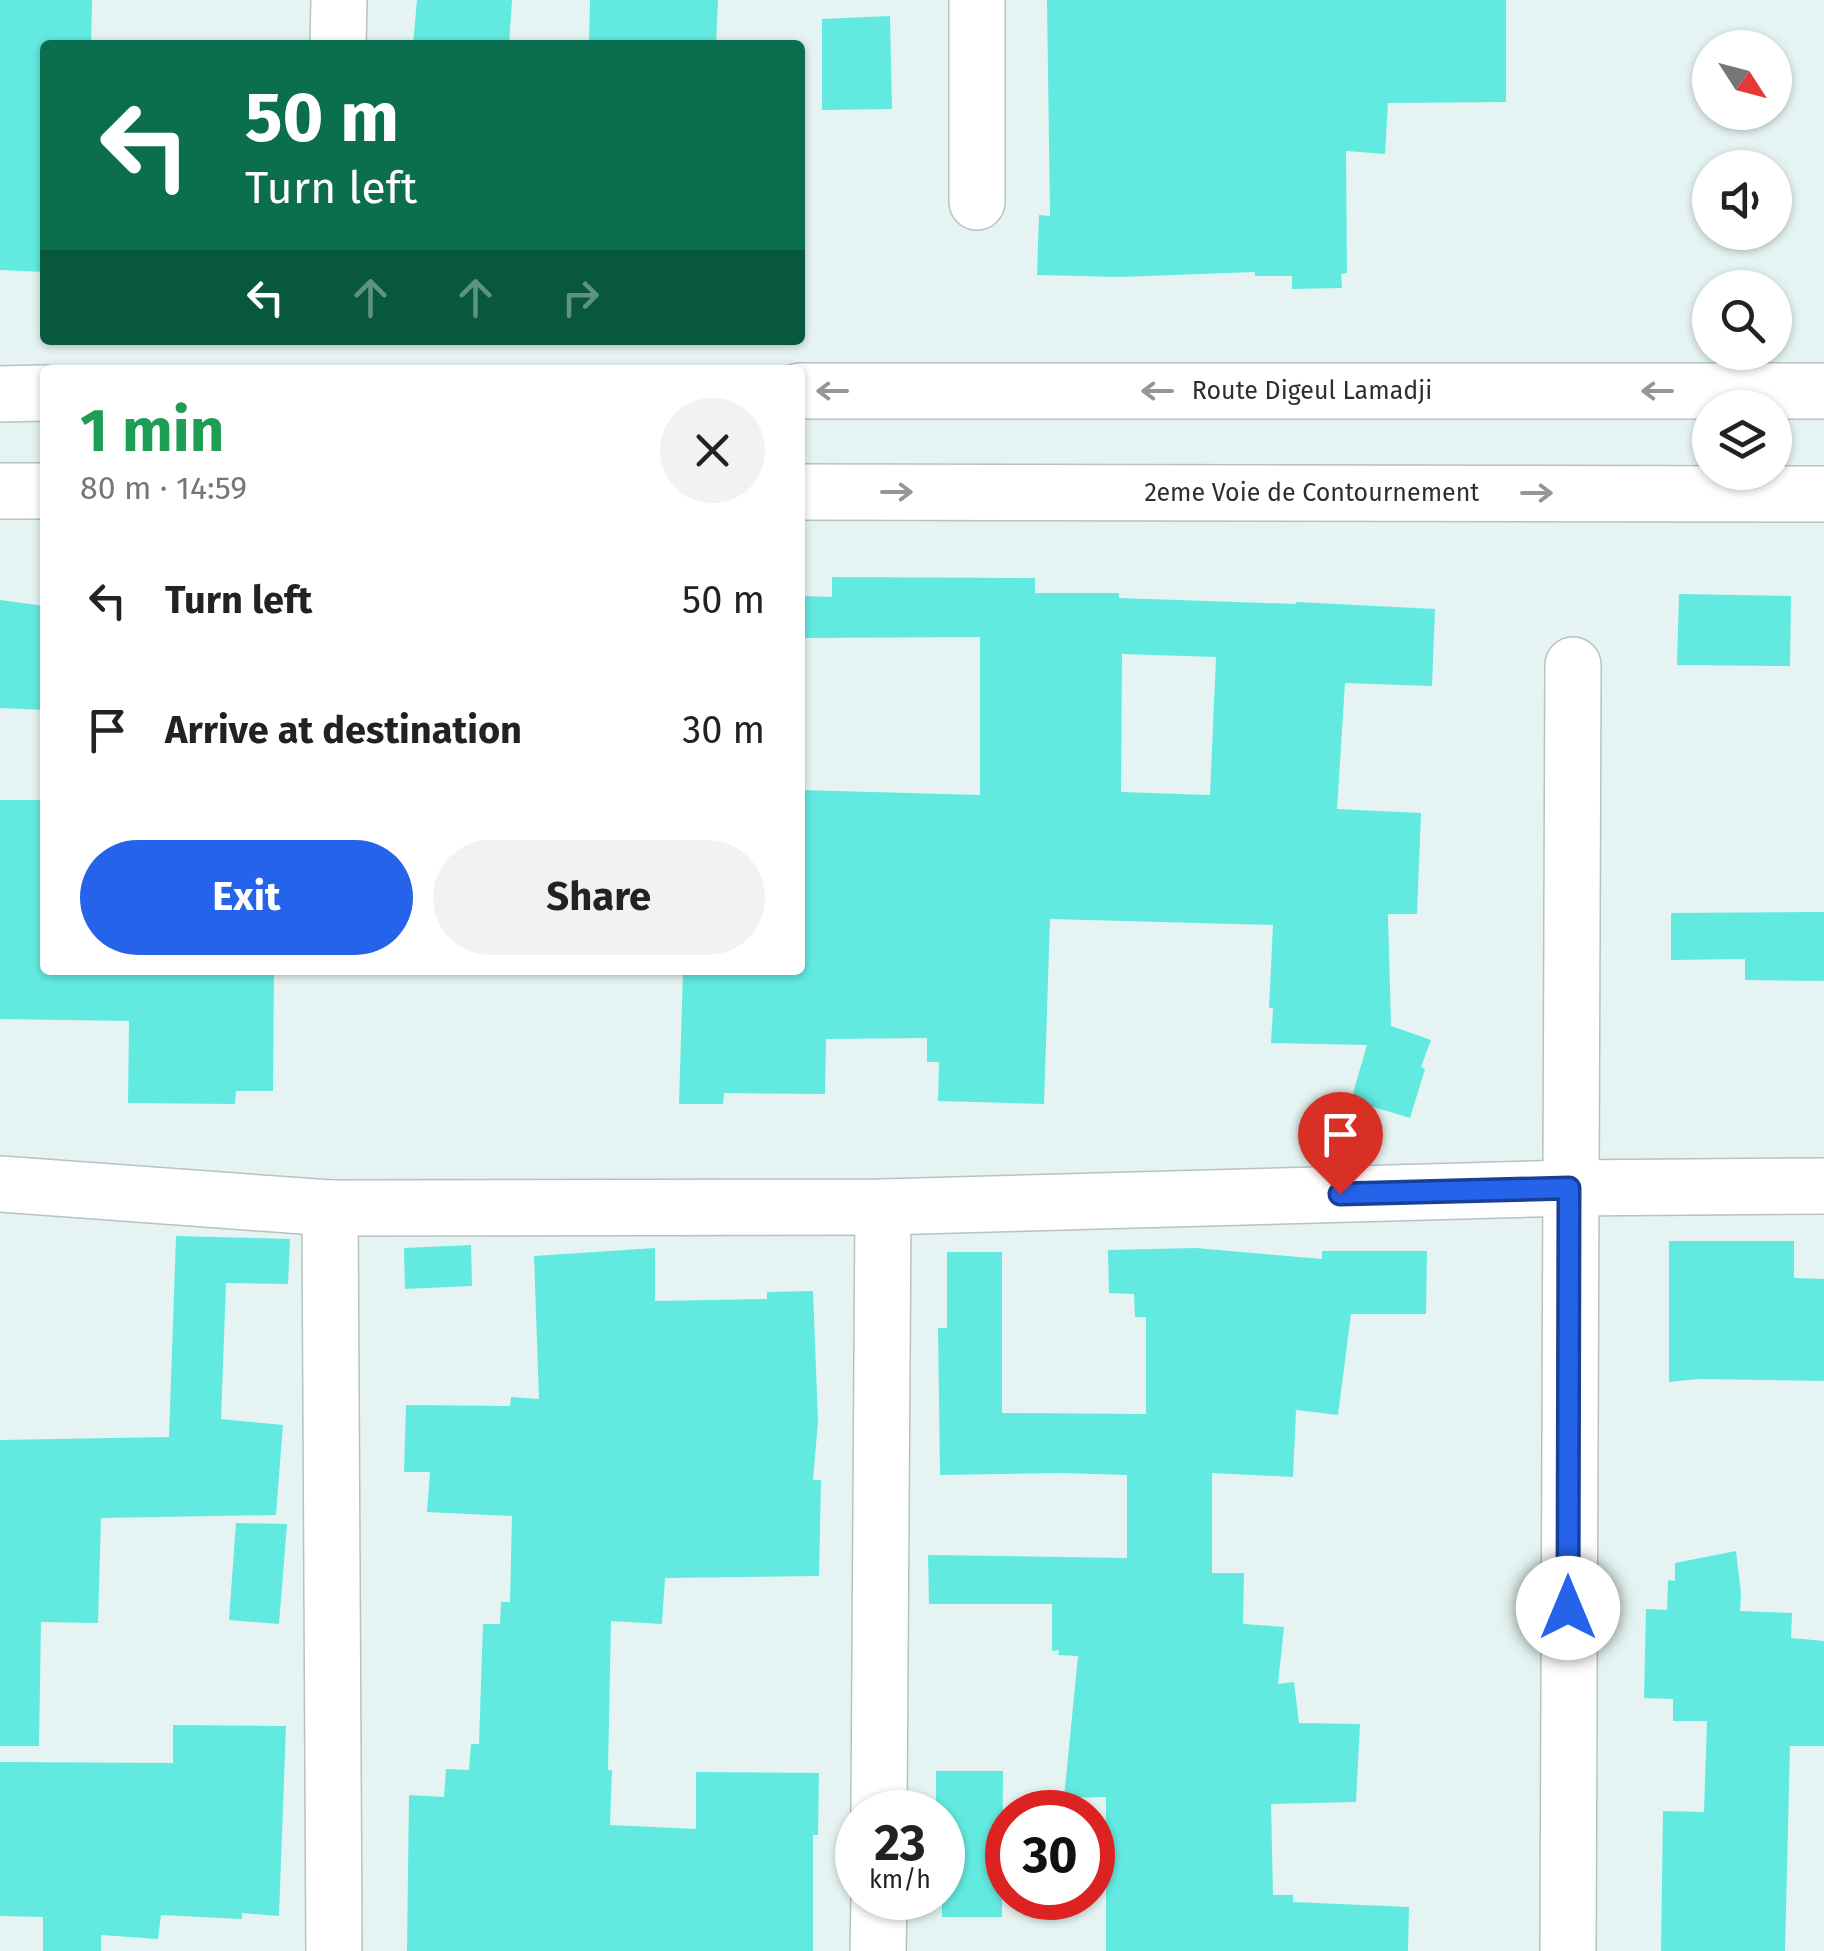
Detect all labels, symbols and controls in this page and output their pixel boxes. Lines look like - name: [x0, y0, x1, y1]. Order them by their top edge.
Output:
- north arrow: [1692, 30, 1792, 130]
- map controls: [1692, 30, 1792, 490]
- text: 50 m: [245, 76, 399, 160]
- icon: left: [80, 80, 210, 210]
- button: sound: [1692, 150, 1792, 250]
- text: Turn left: [245, 161, 417, 215]
- icon: left: [238, 270, 293, 325]
- icon: ahead: [343, 270, 398, 325]
- icon: ahead: [448, 270, 503, 325]
- icon: right: [553, 270, 608, 325]
- button: search: [1692, 270, 1792, 370]
- street label: Route Digeul Lamadji: [1192, 376, 1432, 406]
- one-way arrow: [816, 382, 848, 400]
- one-way arrow: [1141, 382, 1174, 400]
- one-way arrow: [1641, 382, 1674, 400]
- button: layers: [1692, 390, 1792, 490]
- text: 1 min: [80, 395, 224, 467]
- button: close: [660, 398, 765, 503]
- text: 80 m · 14:59: [80, 469, 247, 507]
- street label: 2eme Voie de Contournement: [1145, 478, 1480, 508]
- one-way arrow: [880, 482, 913, 502]
- one-way arrow: [1520, 484, 1553, 502]
- icon: left: [80, 573, 135, 628]
- text: Turn left: [165, 577, 312, 623]
- text: 50 m: [682, 577, 765, 623]
- icon: arrive: [80, 703, 135, 758]
- text: Arrive at destination: [165, 707, 522, 753]
- text: 30 m: [682, 707, 765, 753]
- button: Exit: [80, 840, 413, 955]
- button: Share: [433, 840, 765, 955]
- pin: [1298, 1092, 1383, 1195]
- icon: arrive: [1313, 1107, 1368, 1162]
- position arrow: [1516, 1556, 1620, 1660]
- speed limit sign: 30: [985, 1790, 1115, 1920]
- text: 23: [874, 1813, 926, 1873]
- text: km/h: [869, 1865, 931, 1895]

